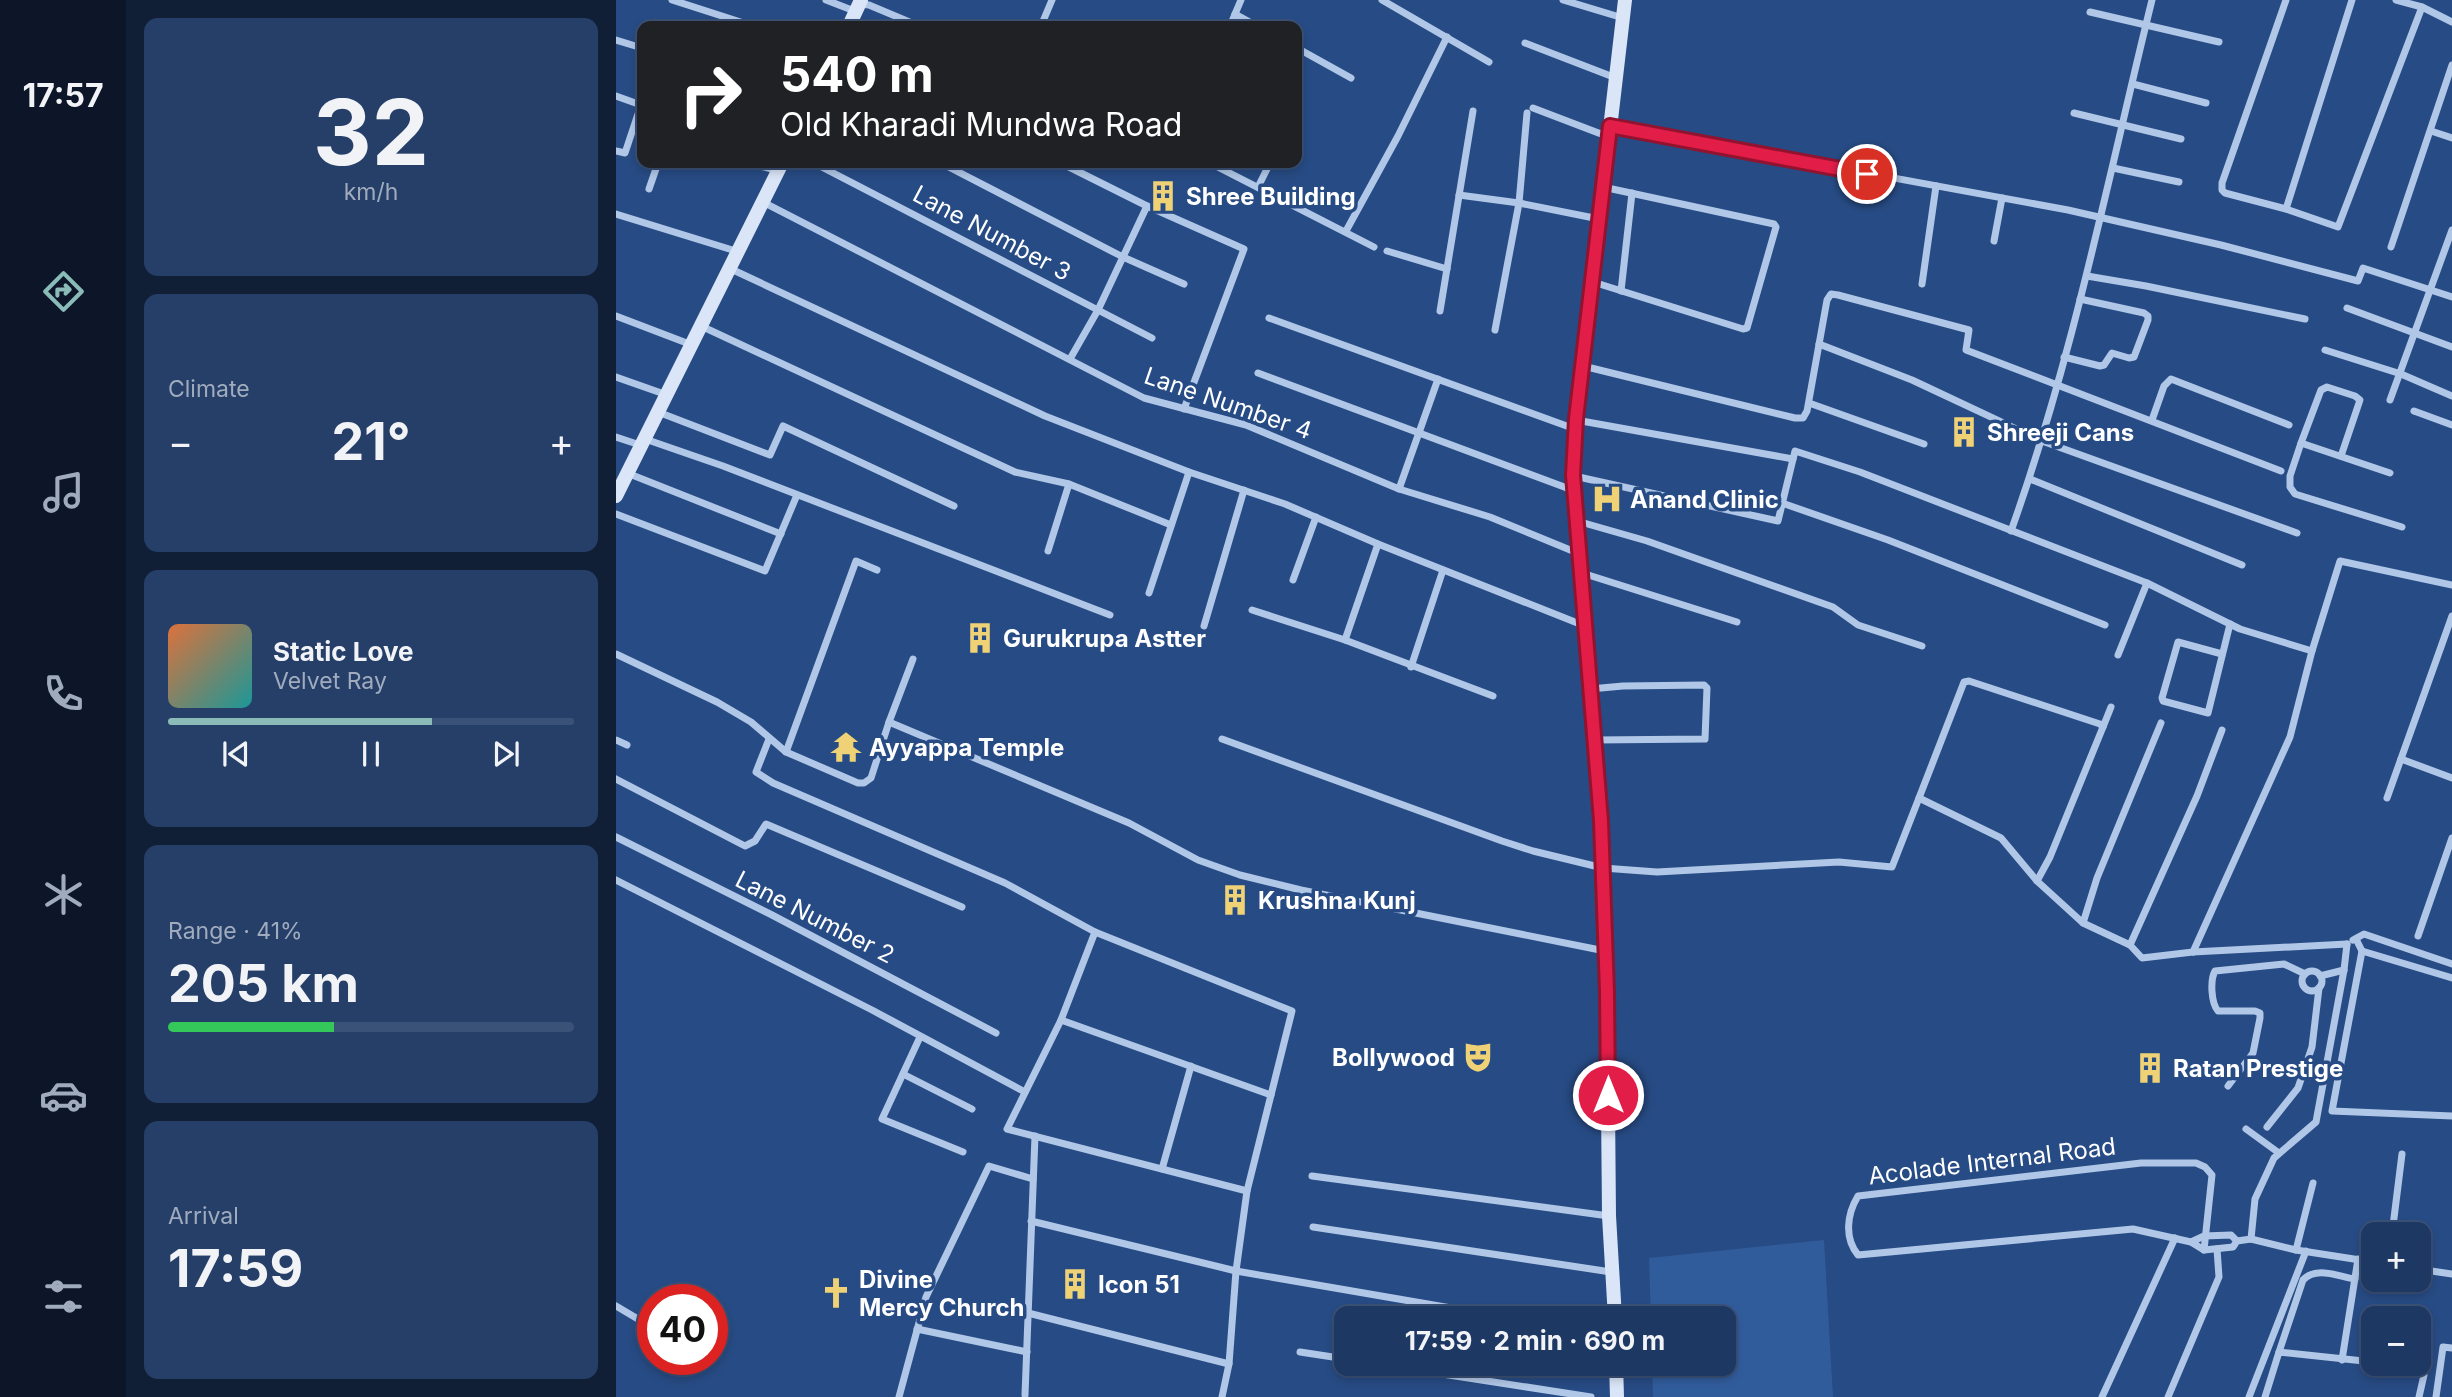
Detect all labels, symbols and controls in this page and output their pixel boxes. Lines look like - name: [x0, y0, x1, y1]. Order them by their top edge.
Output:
- text: 540 m: [780, 45, 934, 104]
- icon: right: [665, 49, 756, 140]
- text: 17:57: [22, 76, 104, 115]
- text: 32: [313, 77, 429, 187]
- text: Old Kharadi Mundwa Road: [780, 105, 1182, 144]
- pin: [1837, 144, 1897, 204]
- icon: arrive: [1848, 155, 1886, 193]
- text: km/h: [344, 178, 398, 206]
- street label: Lane Number 3: [908, 179, 1076, 287]
- building icon: Shree Building: [1146, 179, 1180, 213]
- place label: Shree Building: [1186, 182, 1356, 211]
- icon: directions: [39, 267, 88, 316]
- street label: Lane Number 4: [1140, 361, 1316, 445]
- text: Climate: [168, 375, 250, 403]
- text: 21°: [331, 410, 411, 473]
- building icon: Shreeji Cans: [1947, 415, 1981, 449]
- place label: Shreeji Cans: [1987, 418, 2134, 447]
- text: −: [168, 419, 193, 465]
- text: +: [549, 419, 574, 465]
- icon: music: [39, 468, 88, 517]
- hospital icon: Anand Clinic: [1590, 482, 1624, 516]
- place label: Anand Clinic: [1630, 485, 1779, 514]
- building icon: Gurukrupa Astter: [963, 621, 997, 655]
- place label: Gurukrupa Astter: [1003, 624, 1206, 653]
- text: Static Love: [273, 636, 414, 667]
- text: Velvet Ray: [273, 667, 387, 695]
- icon: phone: [39, 669, 88, 718]
- temple icon: Ayyappa Temple: [829, 730, 863, 764]
- place label: Ayyappa Temple: [869, 733, 1064, 762]
- icon: previous: [217, 735, 255, 773]
- icon: pause: [352, 735, 390, 773]
- icon: next: [487, 735, 525, 773]
- street label: Lane Number 2: [731, 864, 899, 970]
- icon: climate: [39, 870, 88, 919]
- building icon: Krushna Kunj: [1218, 883, 1252, 917]
- place label: Krushna Kunj: [1258, 886, 1416, 915]
- text: Range · 41%: [168, 917, 303, 945]
- text: 205 km: [168, 952, 359, 1015]
- theatre icon: Bollywood: [1461, 1040, 1495, 1074]
- place label: Bollywood: [1332, 1043, 1455, 1072]
- building icon: Ratan Prestige: [2133, 1051, 2167, 1085]
- place label: Ratan Prestige: [2173, 1054, 2343, 1083]
- position arrow: [1571, 1058, 1645, 1132]
- icon: car: [39, 1071, 88, 1120]
- street label: Acolade Internal Road: [1867, 1131, 2117, 1191]
- text: Arrival: [168, 1202, 239, 1230]
- map controls: [2361, 1222, 2431, 1376]
- button: +: [2361, 1222, 2431, 1292]
- text: 17:59: [168, 1237, 303, 1300]
- place label: Divine Mercy Church: [859, 1265, 1025, 1322]
- building icon: Icon 51: [1058, 1267, 1092, 1301]
- place label: Icon 51: [1098, 1270, 1180, 1299]
- icon: filters: [39, 1272, 88, 1321]
- church icon: Divine Mercy Church: [819, 1276, 853, 1310]
- speed limit sign: 40: [637, 1284, 728, 1375]
- button: −: [2361, 1306, 2431, 1376]
- text: 17:59 · 2 min · 690 m: [1405, 1325, 1665, 1356]

